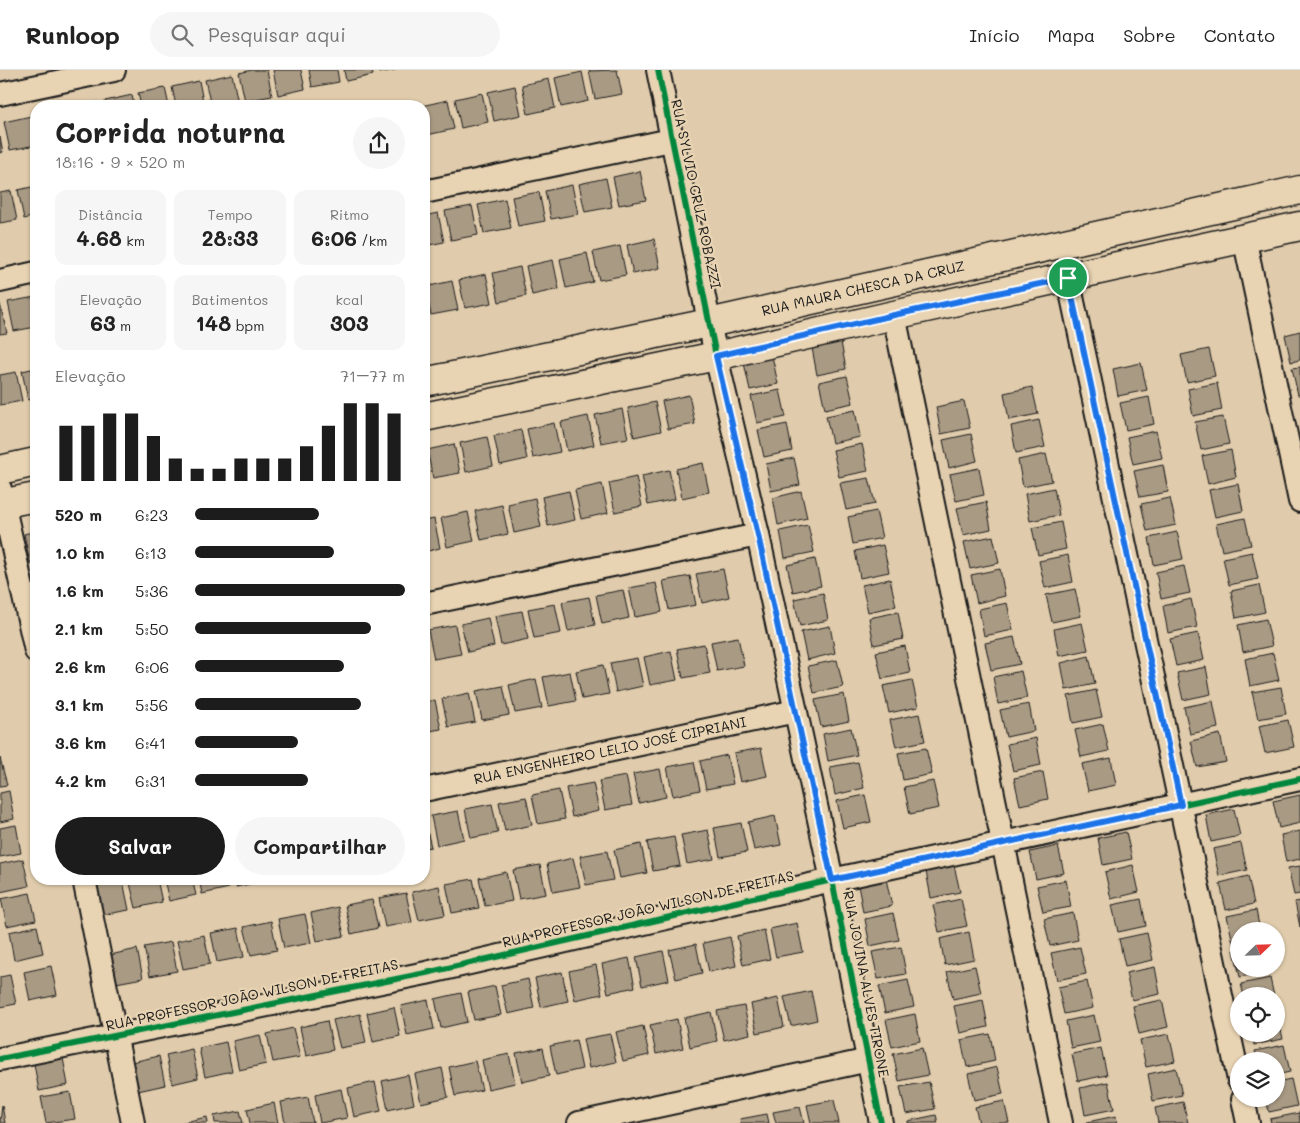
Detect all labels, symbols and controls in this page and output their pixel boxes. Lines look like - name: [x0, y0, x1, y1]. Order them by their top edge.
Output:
- search box: [150, 12, 500, 57]
- text: Runloop: [25, 19, 120, 50]
- icon: search: [168, 21, 196, 49]
- text: Pesquisar aqui: [208, 22, 346, 47]
- text: Início: [969, 23, 1019, 47]
- text: Mapa: [1047, 23, 1095, 47]
- text: Sobre: [1123, 23, 1176, 47]
- text: Contato: [1204, 23, 1275, 47]
- street label: RUA SYLVIO CRUZ ROBAZZI: [667, 97, 726, 290]
- text: Corrida noturna: [55, 114, 286, 150]
- button: share: [353, 117, 405, 169]
- text: 18:16 · 9 × 520 m: [55, 151, 185, 172]
- text: Distância: [78, 205, 143, 224]
- text: Tempo: [208, 205, 252, 224]
- text: Ritmo: [330, 205, 369, 224]
- text: 4.68: [76, 224, 122, 251]
- text: 28:33: [202, 224, 258, 251]
- text: 6:06: [311, 224, 357, 251]
- text: km: [122, 231, 145, 250]
- text: /km: [357, 231, 387, 250]
- street label: RUA MAURA CHESCA DA CRUZ: [760, 256, 966, 320]
- pin: [1047, 257, 1089, 299]
- icon: arrive: [1054, 264, 1082, 292]
- text: Elevação: [80, 290, 141, 309]
- text: Batimentos: [192, 290, 268, 309]
- text: kcal: [335, 290, 363, 309]
- text: 63: [90, 309, 116, 336]
- text: 148: [196, 309, 231, 336]
- text: 303: [330, 309, 369, 336]
- text: m: [116, 316, 131, 335]
- text: bpm: [231, 316, 264, 335]
- text: Elevação: [55, 365, 125, 386]
- text: 71–77 m: [340, 365, 405, 386]
- text: 520 m: [55, 504, 102, 525]
- text: 6:23: [135, 504, 168, 525]
- text: 1.0 km: [55, 542, 104, 563]
- text: 6:13: [135, 542, 166, 563]
- text: 1.6 km: [55, 580, 104, 601]
- text: 5:36: [135, 580, 168, 601]
- text: 2.1 km: [55, 618, 103, 639]
- text: 5:50: [135, 618, 169, 639]
- text: 2.6 km: [55, 656, 106, 677]
- text: 6:06: [135, 656, 169, 677]
- text: 3.1 km: [55, 694, 104, 715]
- text: 5:56: [135, 694, 168, 715]
- street label: RUA ENGENHEIRO LELIO JOSÉ CIPRIANI: [472, 712, 748, 788]
- text: 3.6 km: [55, 732, 106, 753]
- text: 6:41: [135, 732, 166, 753]
- text: 4.2 km: [55, 770, 106, 791]
- text: 6:31: [135, 770, 166, 791]
- button: Salvar: [55, 817, 225, 875]
- button: Compartilhar: [235, 817, 405, 875]
- street label: RUA PROFESSOR JOÃO WILSON DE FREITAS: [500, 866, 796, 951]
- street label: RUA JOVINA ALVES TIRONE: [839, 889, 894, 1079]
- north arrow: [1230, 922, 1285, 978]
- map controls: [1230, 922, 1285, 1107]
- street label: RUA PROFESSOR JOÃO WILSON DE FREITAS: [104, 954, 400, 1035]
- button: locate: [1230, 987, 1285, 1042]
- button: layers: [1230, 1052, 1285, 1107]

